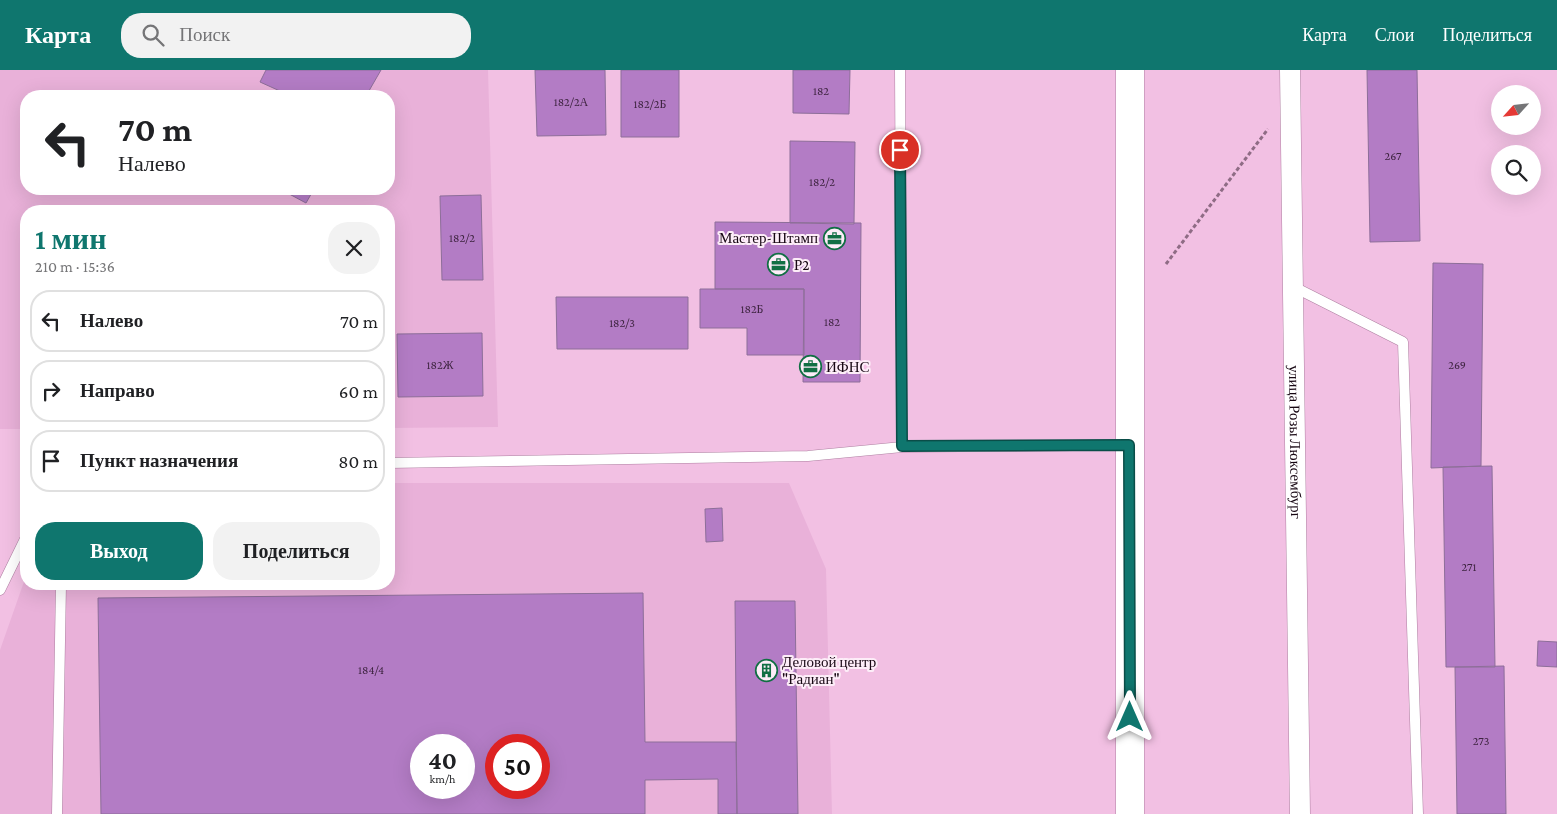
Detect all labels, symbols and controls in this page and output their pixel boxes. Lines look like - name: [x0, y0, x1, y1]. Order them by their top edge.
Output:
- search box: [121, 13, 471, 58]
- text: Карта: [25, 21, 91, 48]
- icon: search: [139, 21, 167, 49]
- text: Поиск: [179, 24, 230, 45]
- text: Карта: [1302, 25, 1347, 45]
- text: Слои: [1375, 25, 1414, 45]
- text: Поделиться: [1442, 25, 1532, 45]
- house number: 182: [813, 84, 829, 98]
- north arrow: [1491, 85, 1541, 135]
- map controls: [1491, 85, 1541, 195]
- house number: 182/2А: [554, 95, 589, 109]
- house number: 182/2Б: [634, 97, 666, 111]
- icon: left: [35, 110, 100, 175]
- text: 70 m: [118, 110, 192, 149]
- pin: [879, 129, 921, 171]
- icon: arrive: [886, 136, 914, 164]
- button: search: [1491, 145, 1541, 195]
- house number: 267: [1385, 149, 1402, 163]
- text: Налево: [118, 151, 186, 176]
- house number: 182/2: [809, 175, 835, 189]
- text: 1 мин: [35, 222, 106, 255]
- button: close: [328, 222, 380, 274]
- office icon: Мастер-Штамп: [822, 226, 846, 250]
- place label: Мастер-Штамп: [719, 230, 818, 246]
- house number: 182/2: [449, 231, 475, 245]
- office icon: Р2: [766, 253, 790, 277]
- place label: Р2: [794, 257, 810, 273]
- text: 210 m · 15:36: [35, 258, 115, 275]
- house number: 182Б: [741, 302, 764, 316]
- icon: left: [37, 307, 65, 335]
- text: Налево: [80, 310, 143, 331]
- text: 70 m: [340, 311, 378, 332]
- house number: 182: [824, 315, 840, 329]
- house number: 182/3: [609, 316, 635, 330]
- office icon: ИФНС: [798, 355, 822, 379]
- house number: 182Ж: [427, 358, 454, 372]
- house number: 269: [1448, 358, 1466, 372]
- place label: ИФНС: [826, 359, 870, 375]
- street label: улица Розы Люксембург: [1286, 365, 1304, 519]
- icon: right: [37, 377, 65, 405]
- text: Направо: [80, 380, 155, 401]
- text: 60 m: [339, 381, 378, 402]
- icon: arrive: [37, 447, 65, 475]
- text: Пункт назначения: [80, 450, 238, 471]
- text: 80 m: [338, 451, 378, 472]
- button: Выход: [35, 522, 203, 580]
- button: Поделиться: [213, 522, 380, 580]
- house number: 271: [1461, 560, 1477, 574]
- place label: Деловой центр "Радиан": [782, 654, 876, 687]
- building icon: Деловой центр "Радиан": [754, 659, 778, 683]
- house number: 184/4: [358, 663, 384, 677]
- position arrow: [1103, 690, 1155, 742]
- speed limit sign: 50: [485, 734, 550, 799]
- house number: 273: [1473, 734, 1490, 748]
- text: 40: [428, 747, 457, 774]
- text: km/h: [430, 772, 455, 786]

